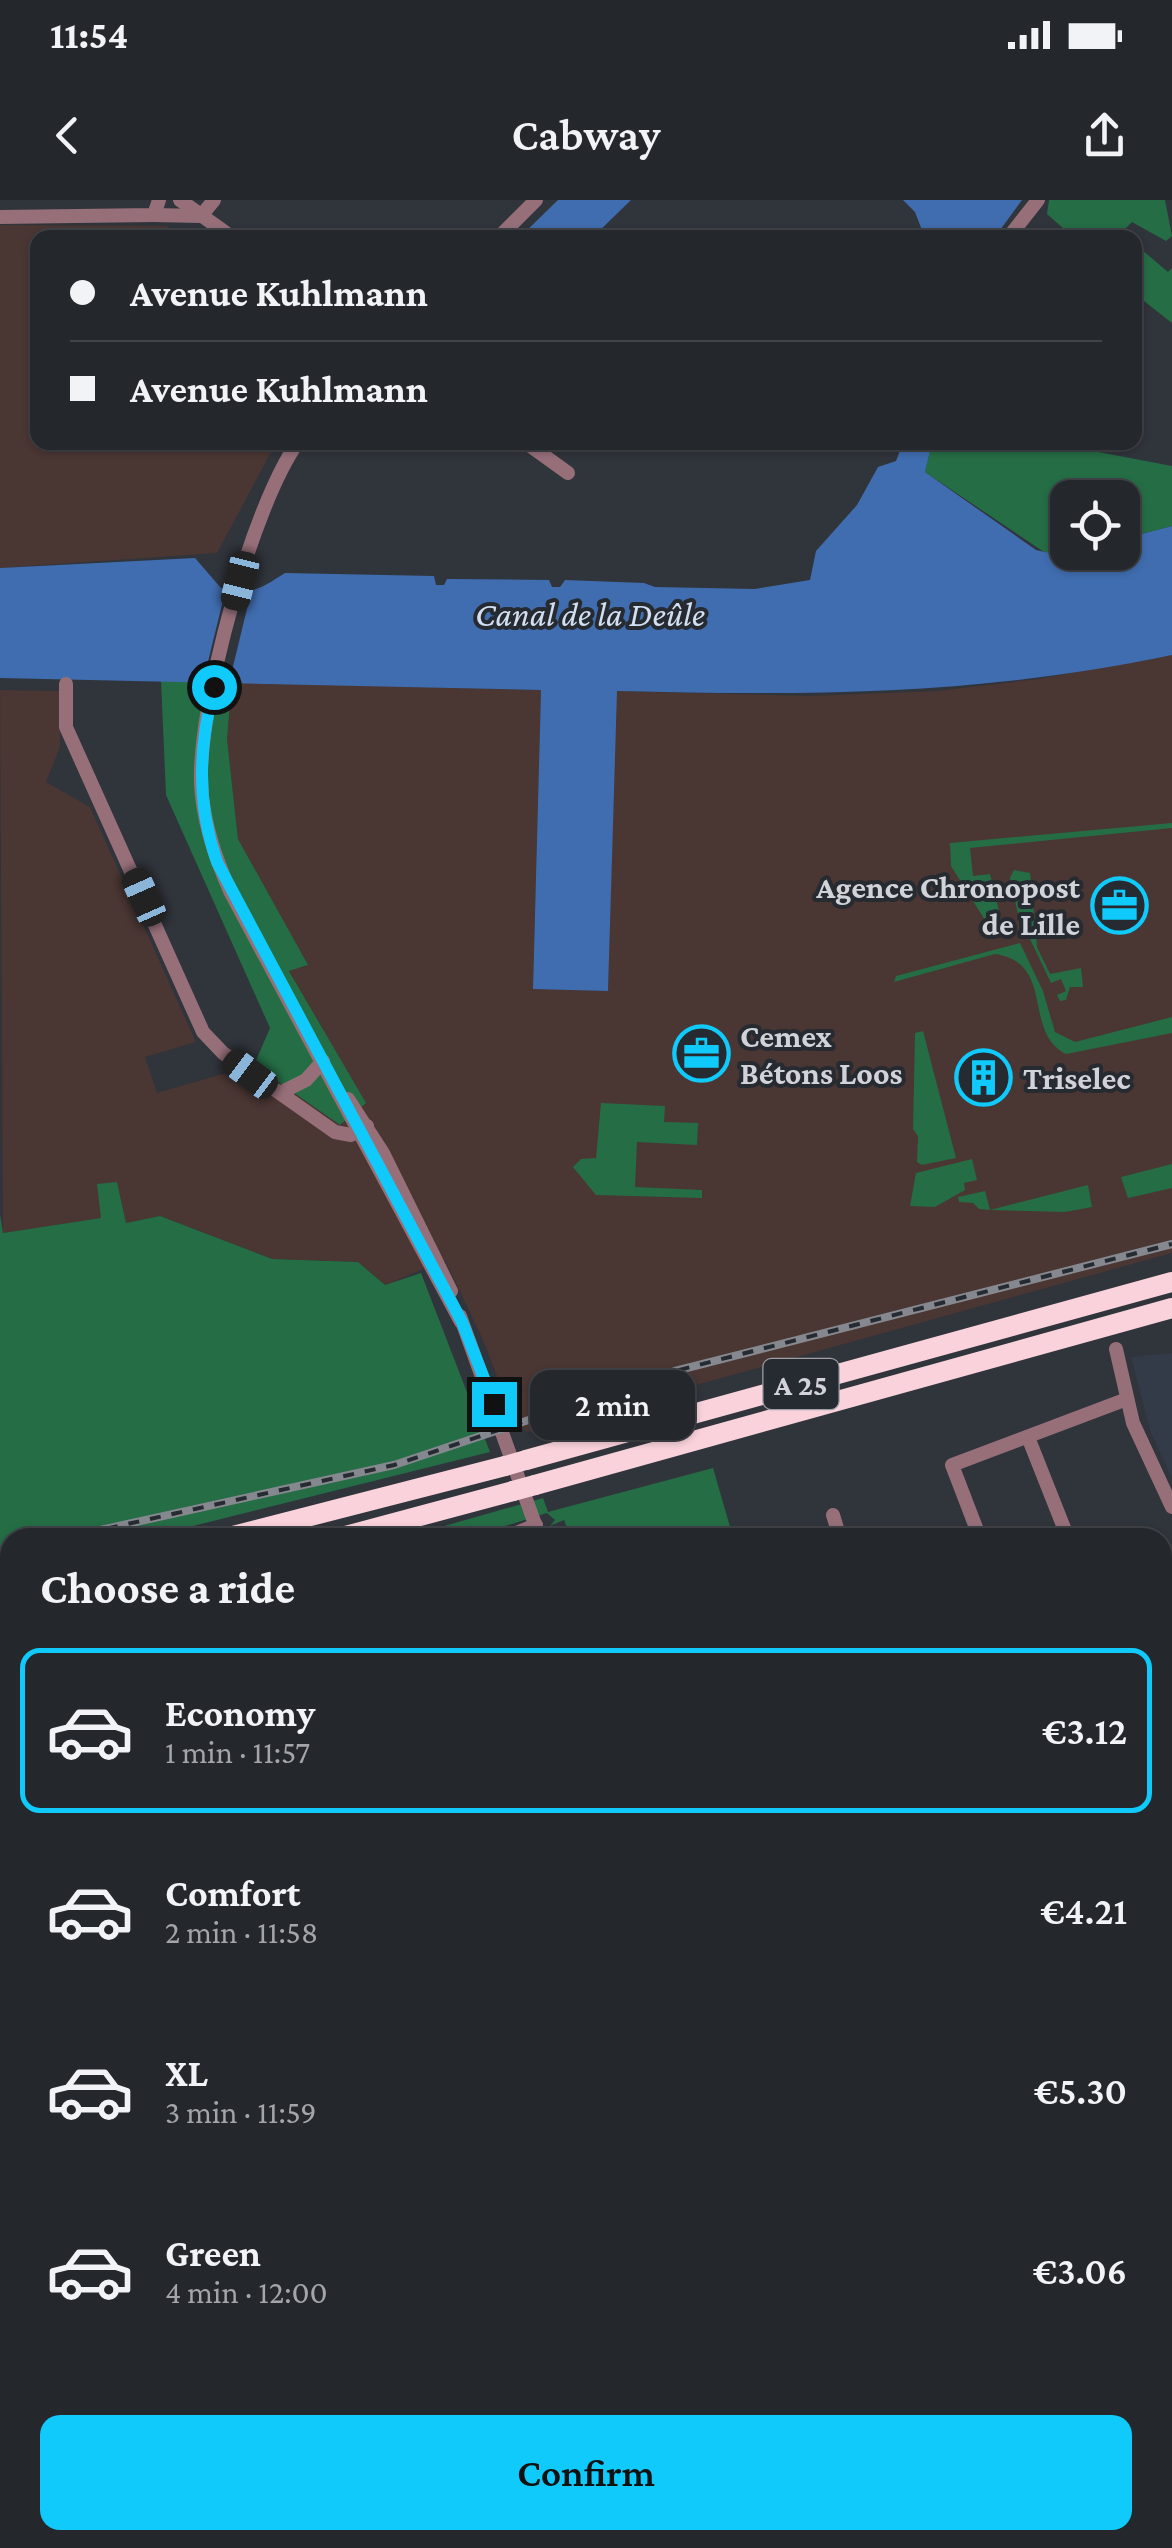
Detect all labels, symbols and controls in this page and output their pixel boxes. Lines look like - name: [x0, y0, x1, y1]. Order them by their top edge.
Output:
- text: 11:54: [50, 14, 128, 56]
- icon: back: [40, 108, 95, 163]
- icon: share: [1077, 108, 1132, 163]
- text: Cabway: [512, 110, 660, 160]
- text: Avenue Kuhlmann: [130, 272, 428, 314]
- text: Avenue Kuhlmann: [130, 368, 428, 410]
- map controls: [1050, 480, 1140, 570]
- button: locate: [1050, 480, 1140, 570]
- car: [218, 548, 262, 614]
- water label: Canal de la Deûle: [475, 595, 705, 634]
- route start: [192, 665, 237, 710]
- car: [118, 863, 170, 931]
- place label: Agence Chronopost de Lille: [815, 869, 1080, 942]
- office icon: Agence Chronopost de Lille: [1089, 875, 1149, 935]
- place label: Cemex Bétons Loos: [740, 1018, 903, 1091]
- office icon: Cemex Bétons Loos: [671, 1024, 731, 1084]
- car: [217, 1044, 283, 1104]
- building icon: Triselec: [954, 1048, 1014, 1108]
- place label: Triselec: [1023, 1060, 1131, 1096]
- road number: A 25: [764, 1359, 838, 1409]
- callout: 2 min: [529, 1369, 694, 1439]
- route end: [472, 1382, 517, 1427]
- text: 2 min: [575, 1387, 650, 1423]
- text: Choose a ride: [40, 1563, 295, 1613]
- icon: car: [45, 1686, 135, 1776]
- text: Economy: [165, 1692, 315, 1734]
- text: €3.12: [1042, 1710, 1127, 1752]
- text: 1 min · 11:57: [165, 1734, 310, 1770]
- icon: car: [45, 1866, 135, 1956]
- text: Comfort: [165, 1872, 301, 1914]
- text: €4.21: [1040, 1890, 1127, 1932]
- text: 2 min · 11:58: [165, 1914, 318, 1950]
- icon: car: [45, 2046, 135, 2136]
- text: XL: [165, 2052, 208, 2094]
- text: €5.30: [1034, 2070, 1127, 2112]
- text: 3 min · 11:59: [165, 2094, 317, 2130]
- icon: car: [45, 2226, 135, 2316]
- text: Green: [165, 2232, 261, 2274]
- text: €3.06: [1033, 2250, 1127, 2292]
- text: 4 min · 12:00: [165, 2274, 328, 2310]
- button: Confirm: [40, 2415, 1132, 2530]

